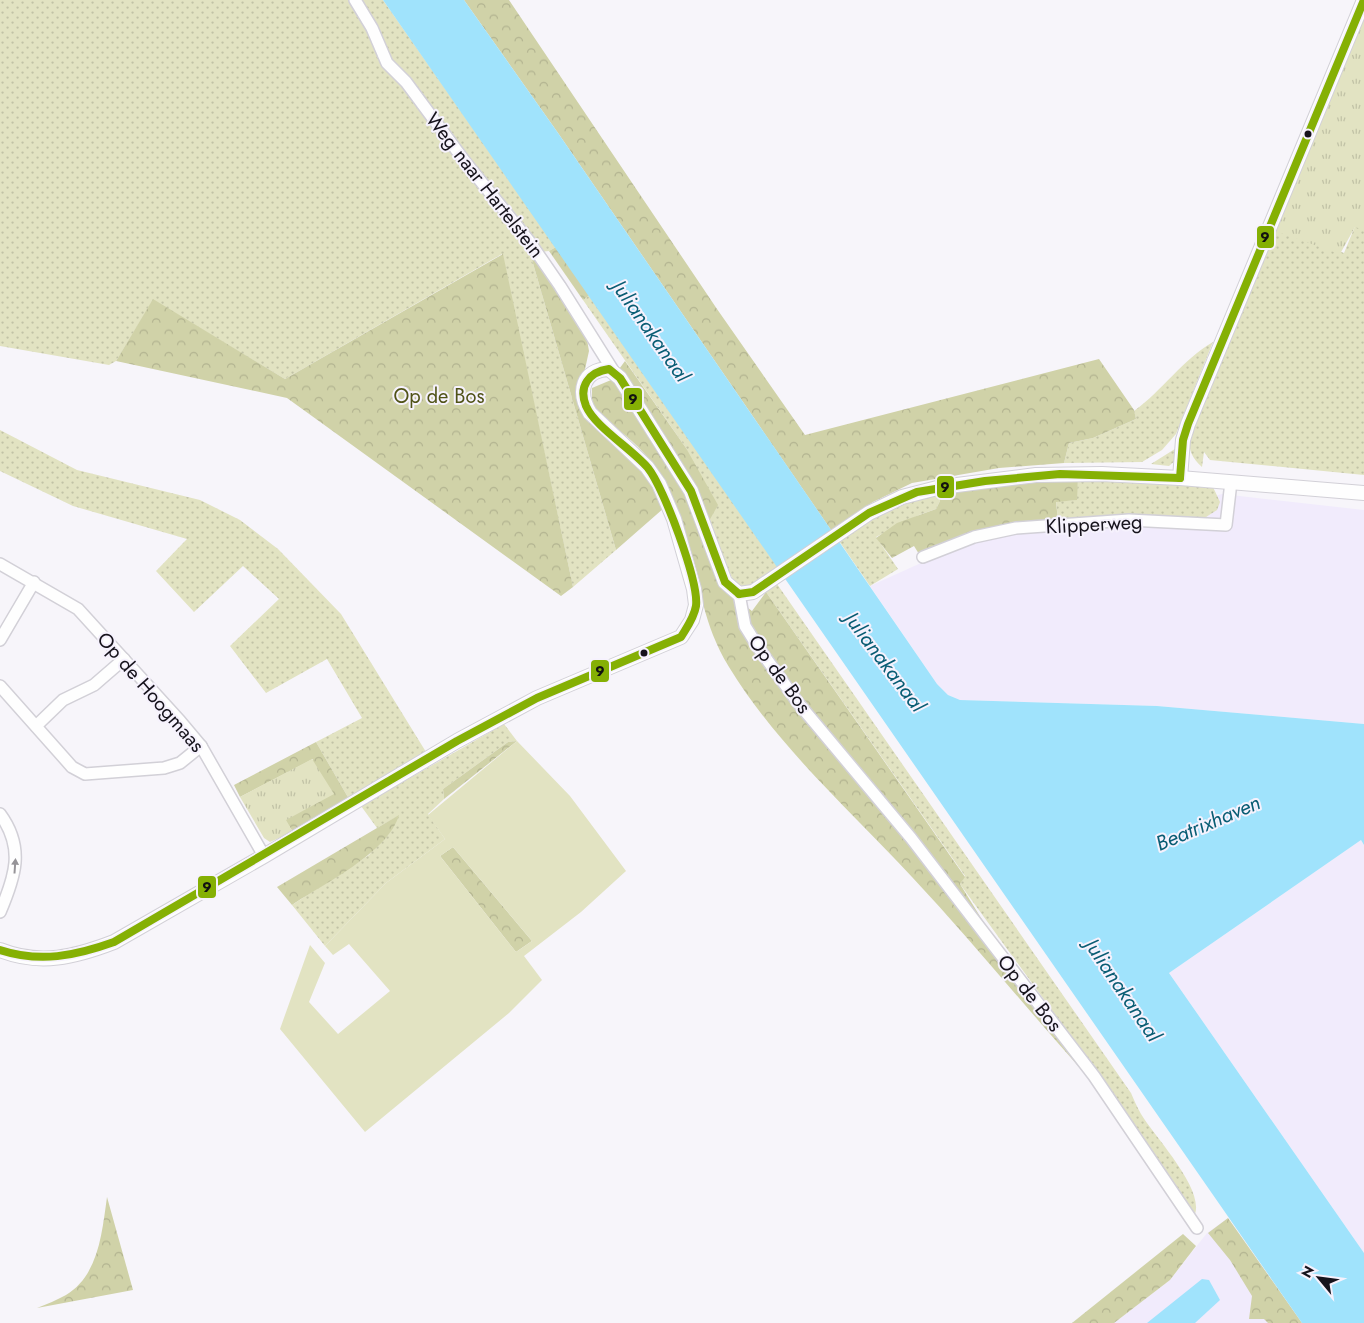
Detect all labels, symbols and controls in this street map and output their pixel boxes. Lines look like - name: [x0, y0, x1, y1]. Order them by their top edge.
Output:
- street label: Weg naar Hartelstein: [418, 106, 551, 264]
- unlabelled marker: [1303, 129, 1313, 139]
- line badge: 9: [1256, 225, 1275, 249]
- text: 9: [1260, 227, 1270, 247]
- water label: Julianakanaal: [602, 271, 698, 389]
- park label: Op de Bos: [393, 382, 485, 411]
- line badge: 9: [623, 387, 643, 411]
- text: 9: [628, 389, 638, 409]
- line badge: 9: [936, 475, 955, 499]
- text: 9: [940, 477, 950, 497]
- street label: Klipperweg: [1045, 507, 1143, 542]
- water label: Julianakanaal: [835, 602, 933, 719]
- street label: Op de Hoogmaas: [90, 626, 211, 759]
- street label: Op de Bos: [741, 629, 818, 720]
- unlabelled marker: [639, 648, 649, 658]
- line badge: 9: [590, 659, 610, 683]
- text: 9: [595, 661, 605, 681]
- water label: Beatrixhaven: [1151, 787, 1265, 859]
- one-way arrow: [11, 858, 19, 874]
- line badge: 9: [197, 875, 217, 899]
- text: 9: [202, 877, 212, 897]
- water label: Julianakanaal: [1075, 929, 1169, 1049]
- street label: Op de Bos: [990, 949, 1069, 1038]
- north arrow: [1294, 1253, 1344, 1303]
- text: N: [1296, 1262, 1319, 1281]

